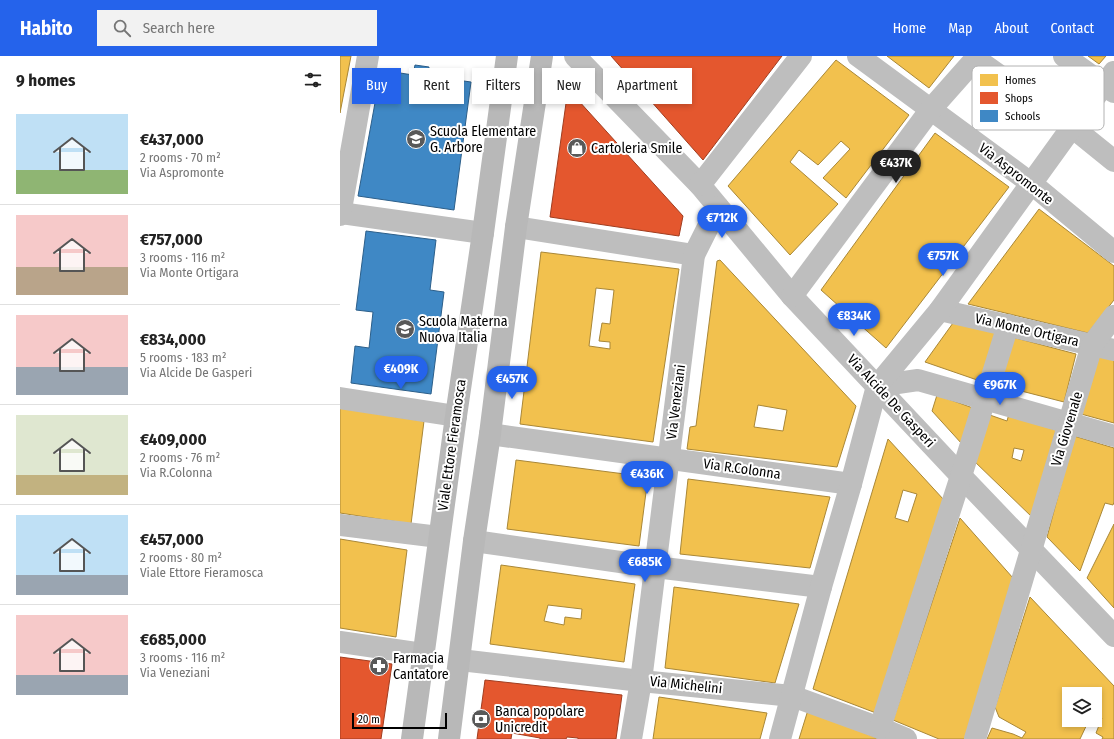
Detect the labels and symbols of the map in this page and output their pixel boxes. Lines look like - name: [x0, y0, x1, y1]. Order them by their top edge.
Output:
- legend: [972, 66, 1104, 130]
- text: Homes: [1005, 74, 1036, 87]
- text: Shops: [1005, 92, 1033, 105]
- text: Schools: [1005, 110, 1040, 123]
- place label: Scuola Elementare G. Arbore: [430, 123, 536, 156]
- school or university icon: Scuola Elementare G. Arbore: [405, 128, 427, 150]
- shop icon: Cartoleria Smile: [566, 137, 588, 159]
- place label: Cartoleria Smile: [591, 140, 682, 157]
- street label: Via Aspromonte: [975, 140, 1057, 209]
- pin: €437K: [868, 150, 924, 184]
- pin: €712K: [694, 205, 750, 239]
- pin: €757K: [915, 243, 971, 277]
- pin: €834K: [826, 303, 882, 337]
- street label: Via Monte Ortigara: [973, 310, 1081, 350]
- place label: Scuola Materna Nuova Italia: [419, 313, 508, 346]
- school or university icon: Scuola Materna Nuova Italia: [394, 318, 416, 340]
- street label: Via Alcide De Gasperi: [844, 351, 938, 451]
- pin: €409K: [373, 356, 429, 390]
- street label: Via Veneziani: [663, 363, 689, 441]
- pin: €457K: [484, 366, 540, 400]
- pin: €967K: [972, 372, 1028, 406]
- street label: Viale Ettore Fieramosca: [434, 378, 470, 512]
- street label: Via Giovenale: [1048, 389, 1086, 468]
- street label: Via R.Colonna: [702, 455, 782, 483]
- pin: €436K: [619, 461, 675, 495]
- pin: €685K: [617, 549, 673, 583]
- place label: Farmacia Cantatore: [393, 650, 449, 683]
- pharmacy icon: Farmacia Cantatore: [368, 655, 390, 677]
- street label: Via Michelini: [649, 673, 723, 697]
- place label: Banca popolare Unicredit: [495, 703, 585, 736]
- bank icon: Banca popolare Unicredit: [470, 708, 492, 730]
- scale bar: [352, 711, 447, 730]

